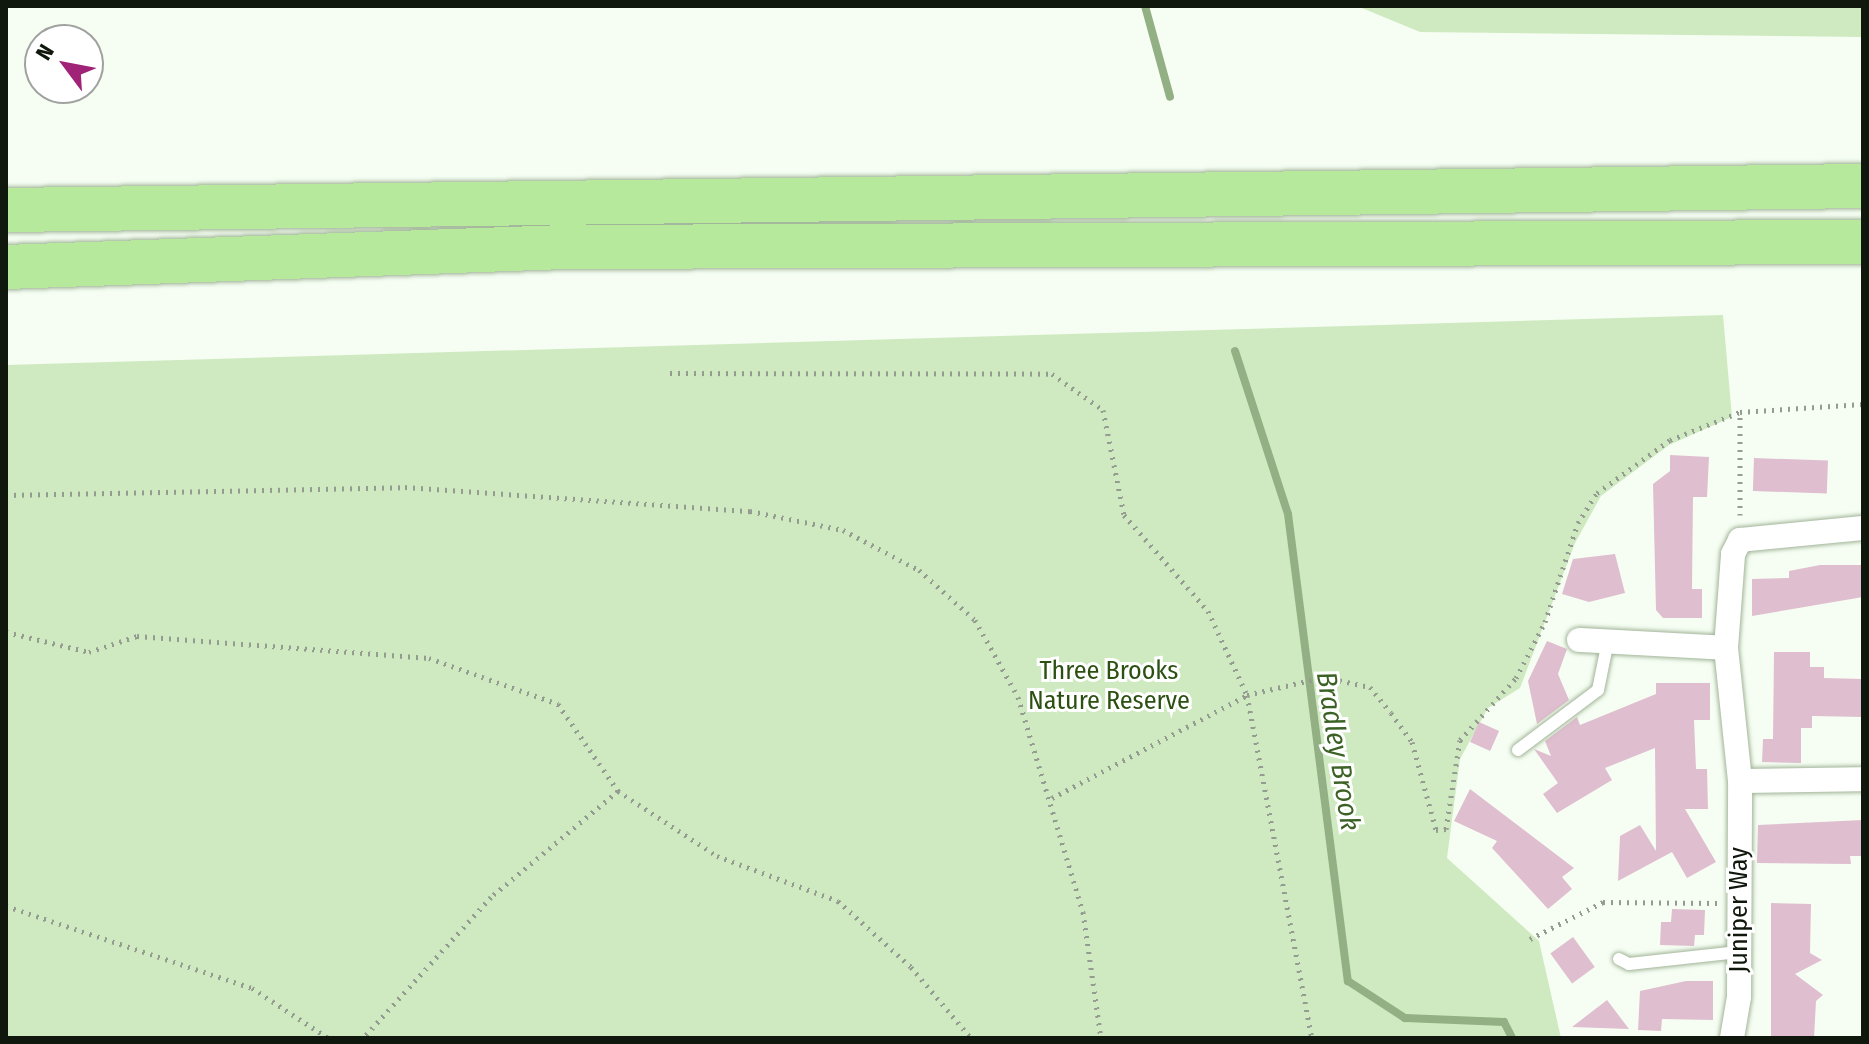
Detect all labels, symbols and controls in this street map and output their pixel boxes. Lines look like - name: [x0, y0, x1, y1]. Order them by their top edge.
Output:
- north arrow: [24, 24, 104, 104]
- text: N: [30, 39, 60, 65]
- park label: Three Brooks Nature Reserve: [1028, 655, 1190, 716]
- water label: Bradley Brook: [1309, 669, 1367, 833]
- street label: Juniper Way: [1723, 847, 1755, 973]

